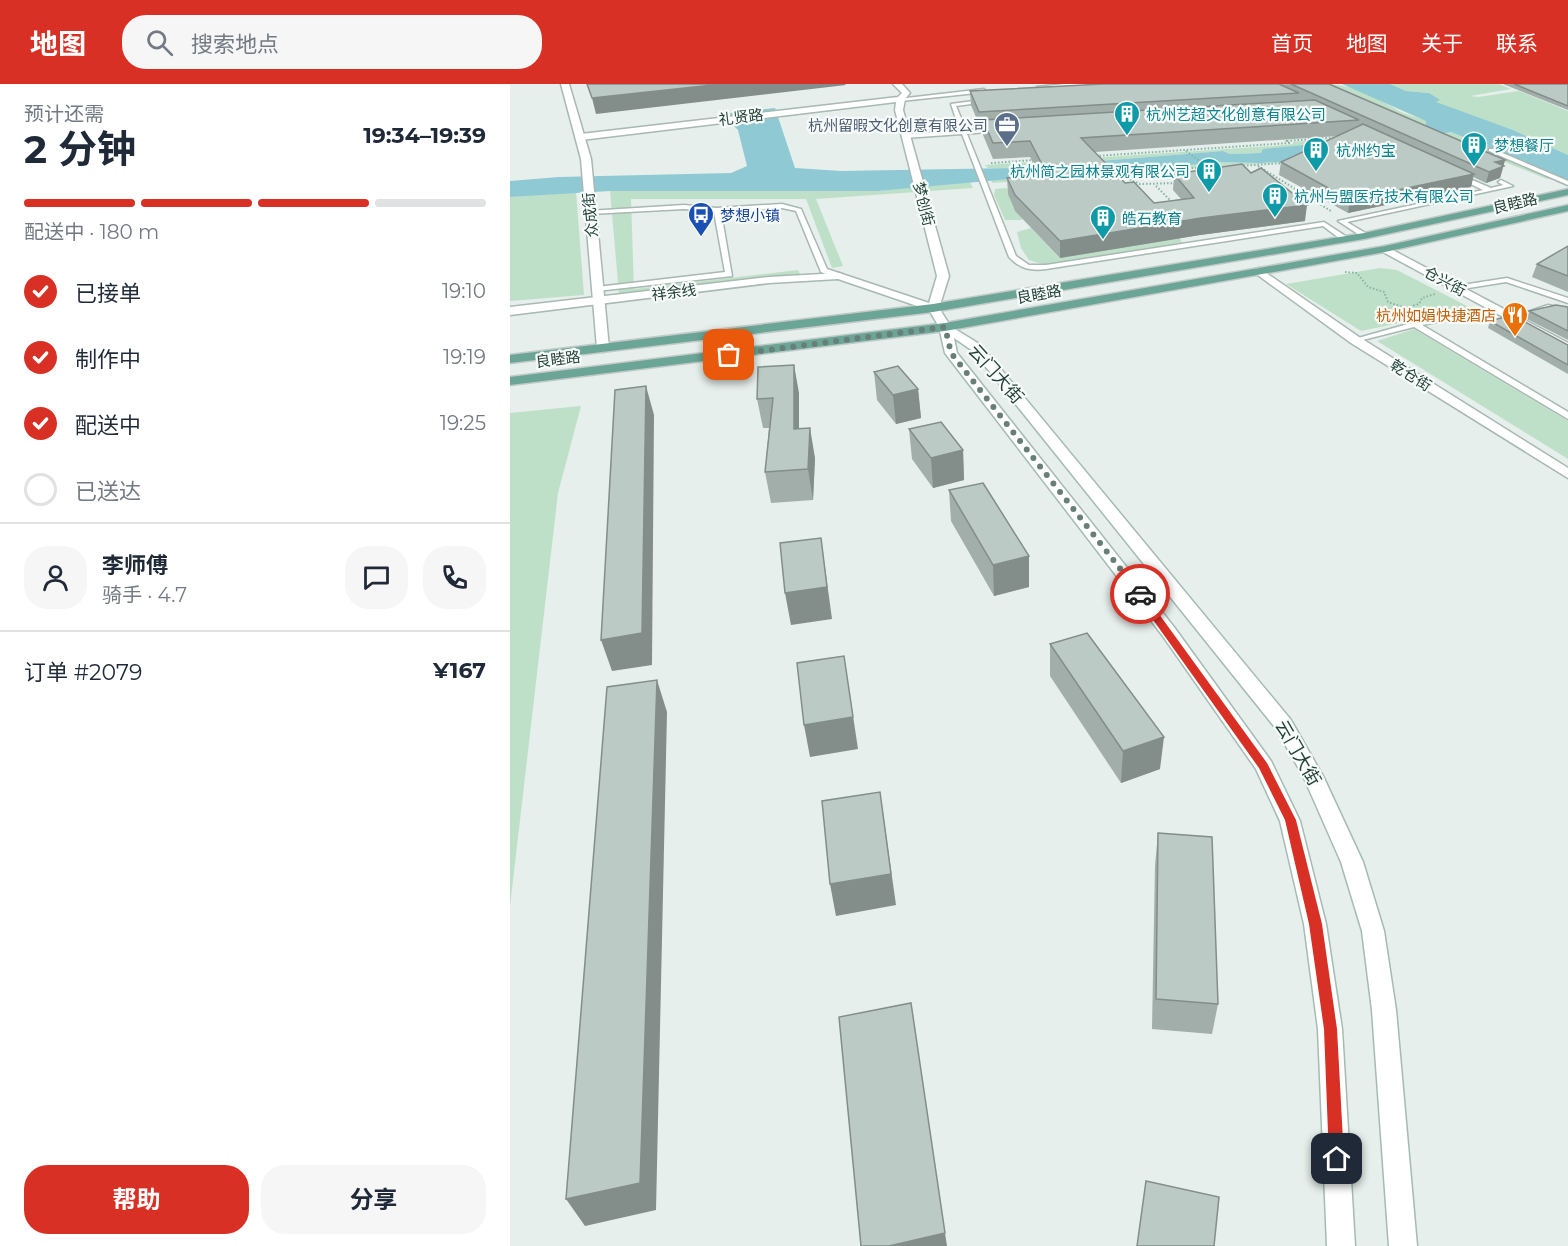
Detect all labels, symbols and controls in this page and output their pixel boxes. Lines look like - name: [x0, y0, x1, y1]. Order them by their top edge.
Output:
- search box: [122, 15, 542, 69]
- icon: search: [143, 26, 176, 59]
- text: 地图: [30, 27, 86, 61]
- text: 搜索地点: [191, 31, 279, 58]
- text: 首页: [1271, 31, 1313, 56]
- text: 地图: [1346, 31, 1388, 56]
- text: 关于: [1421, 31, 1463, 56]
- text: 联系: [1496, 31, 1538, 56]
- building icon: 杭州艺超文化创意有限公司: [1112, 99, 1142, 137]
- text: 预计还需: [24, 102, 104, 126]
- street label: 礼贤路: [718, 105, 764, 129]
- place label: 杭州艺超文化创意有限公司: [1146, 105, 1326, 124]
- office icon: 杭州留暇文化创意有限公司: [992, 110, 1022, 148]
- place label: 杭州留暇文化创意有限公司: [808, 116, 988, 135]
- text: 19:34–19:39: [363, 122, 486, 149]
- text: 2 分钟: [24, 125, 136, 173]
- building icon: 梦想餐厅: [1459, 130, 1489, 168]
- building icon: 杭州约宝: [1301, 135, 1331, 173]
- place label: 梦想餐厅: [1494, 136, 1554, 155]
- place label: 杭州约宝: [1336, 141, 1396, 160]
- building icon: 杭州简之园林景观有限公司: [1194, 156, 1224, 194]
- place label: 杭州简之园林景观有限公司: [1010, 162, 1190, 181]
- street label: 梦创街: [909, 180, 939, 228]
- building icon: 杭州与盟医疗技术有限公司: [1260, 181, 1290, 219]
- place label: 杭州与盟医疗技术有限公司: [1294, 187, 1474, 206]
- street label: 良睦路: [1491, 189, 1539, 217]
- street label: 众成街: [579, 192, 601, 238]
- bus stop icon: 梦想小镇: [686, 200, 716, 238]
- building icon: 皓石教育: [1088, 203, 1118, 241]
- place label: 梦想小镇: [720, 206, 780, 225]
- place label: 皓石教育: [1122, 209, 1182, 228]
- text: 配送中 · 180 m: [24, 220, 159, 244]
- street label: 仓兴街: [1421, 262, 1469, 300]
- icon: check: [24, 275, 57, 308]
- text: 19:10: [442, 279, 486, 303]
- text: 已接单: [75, 280, 141, 307]
- street label: 祥余线: [651, 280, 697, 304]
- street label: 良睦路: [1015, 281, 1063, 307]
- restaurant icon: 杭州如娟快捷酒店: [1500, 300, 1530, 338]
- place label: 杭州如娟快捷酒店: [1376, 306, 1496, 325]
- pin: [703, 329, 754, 380]
- icon: bag: [712, 338, 745, 371]
- street label: 云门大街: [964, 340, 1028, 408]
- icon: check: [24, 341, 57, 374]
- text: 19:19: [443, 345, 486, 369]
- text: 制作中: [75, 346, 141, 373]
- street label: 良睦路: [535, 347, 581, 371]
- street label: 乾仓街: [1387, 355, 1435, 395]
- icon: check: [24, 407, 57, 440]
- text: 19:25: [440, 411, 486, 435]
- text: 配送中: [75, 412, 141, 439]
- text: 已送达: [75, 478, 141, 505]
- button: person: [24, 546, 87, 609]
- button: chat: [345, 546, 408, 609]
- button: phone: [423, 546, 486, 609]
- text: 李师傅: [102, 552, 168, 579]
- courier: [1110, 564, 1170, 624]
- icon: car: [1124, 578, 1157, 611]
- text: 骑手 · 4.7: [102, 583, 187, 607]
- text: ¥167: [433, 657, 486, 684]
- text: 订单 #2079: [24, 659, 142, 686]
- street label: 云门大街: [1270, 716, 1326, 790]
- pin: [1311, 1133, 1362, 1184]
- icon: home: [1320, 1142, 1353, 1175]
- button: 帮助: [24, 1165, 249, 1234]
- button: 分享: [261, 1165, 486, 1234]

